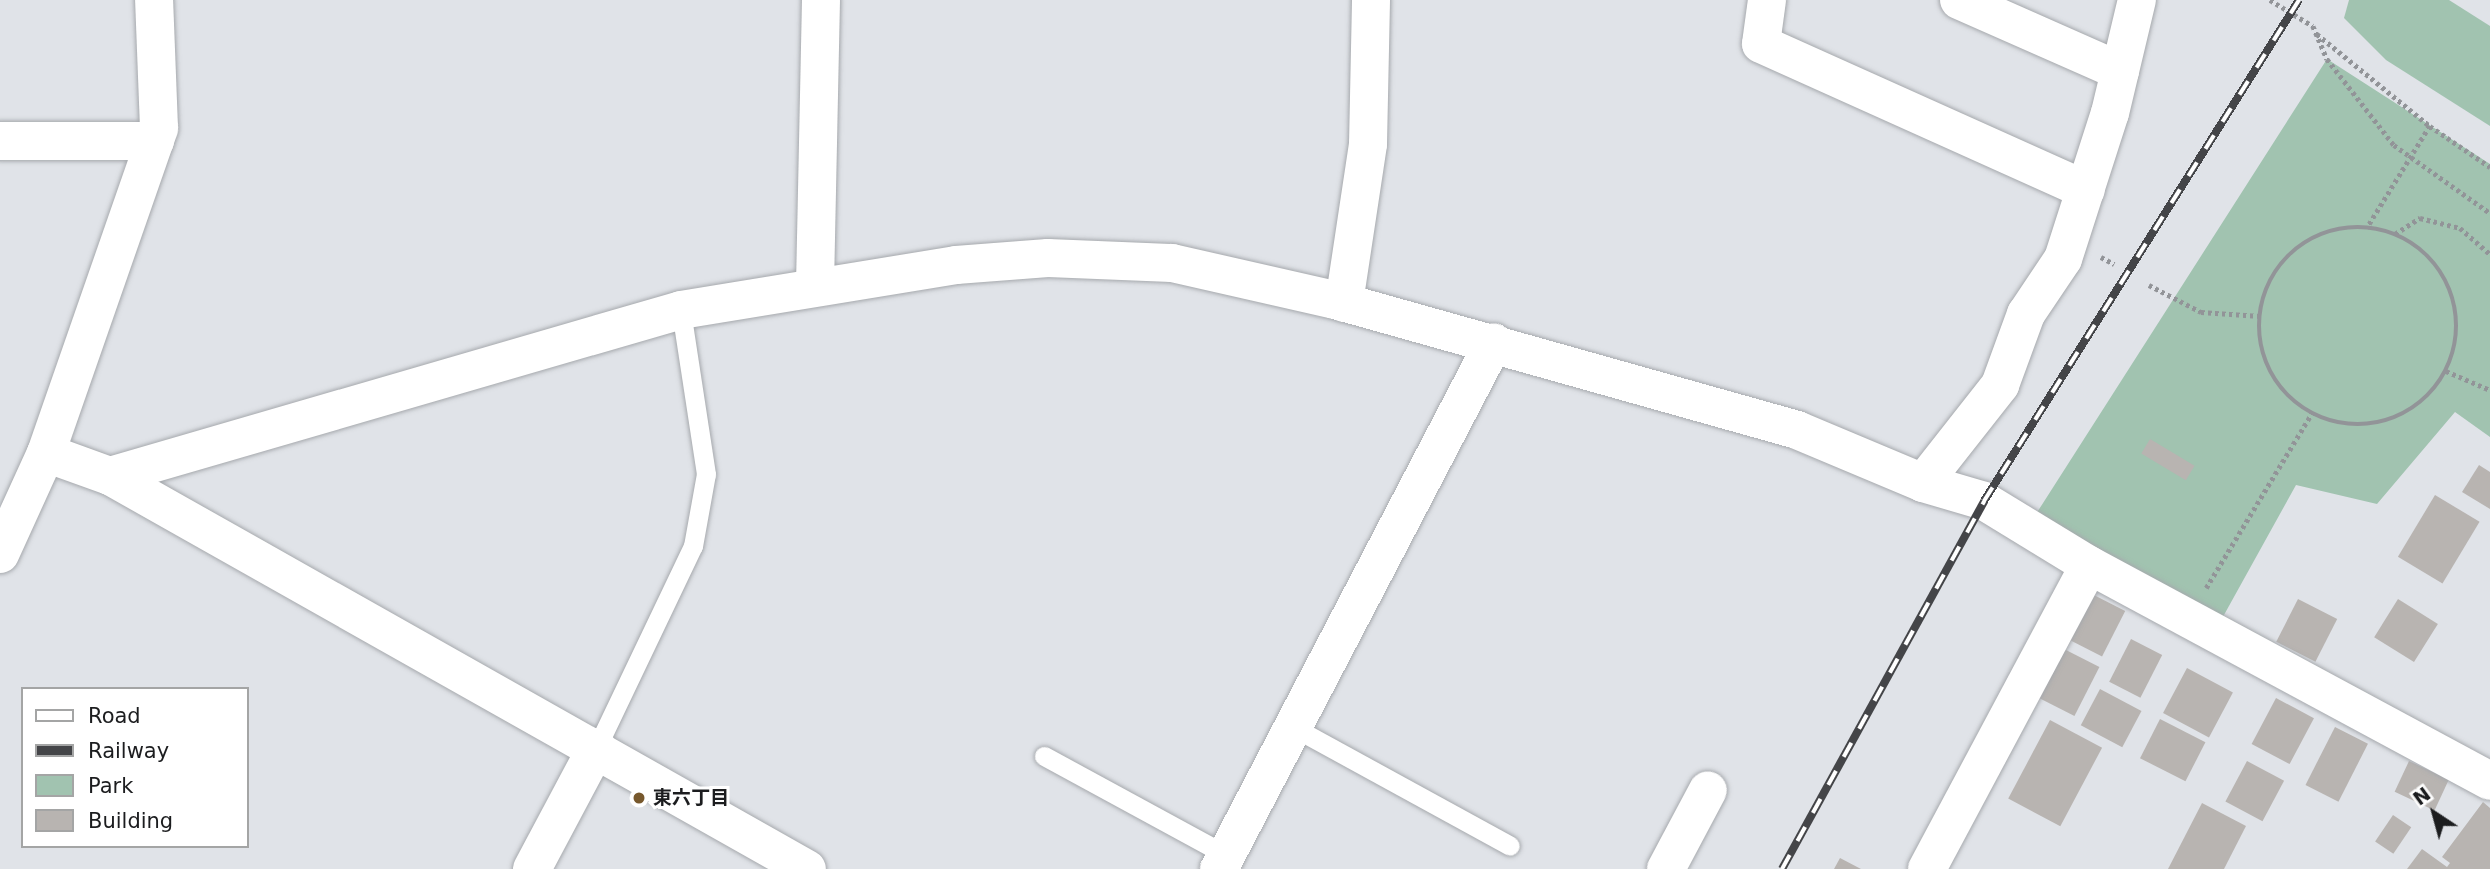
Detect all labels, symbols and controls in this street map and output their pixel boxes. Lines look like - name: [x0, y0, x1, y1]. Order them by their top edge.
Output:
- legend: [21, 687, 248, 848]
- text: Road: [88, 704, 141, 728]
- text: Railway: [88, 739, 169, 763]
- text: Park: [88, 774, 133, 798]
- north arrow: [2399, 778, 2469, 848]
- text: N: [2409, 782, 2435, 810]
- place label: 東六丁目: [653, 787, 729, 809]
- marker: 東六丁目: [631, 790, 647, 806]
- text: Building: [88, 809, 173, 833]

